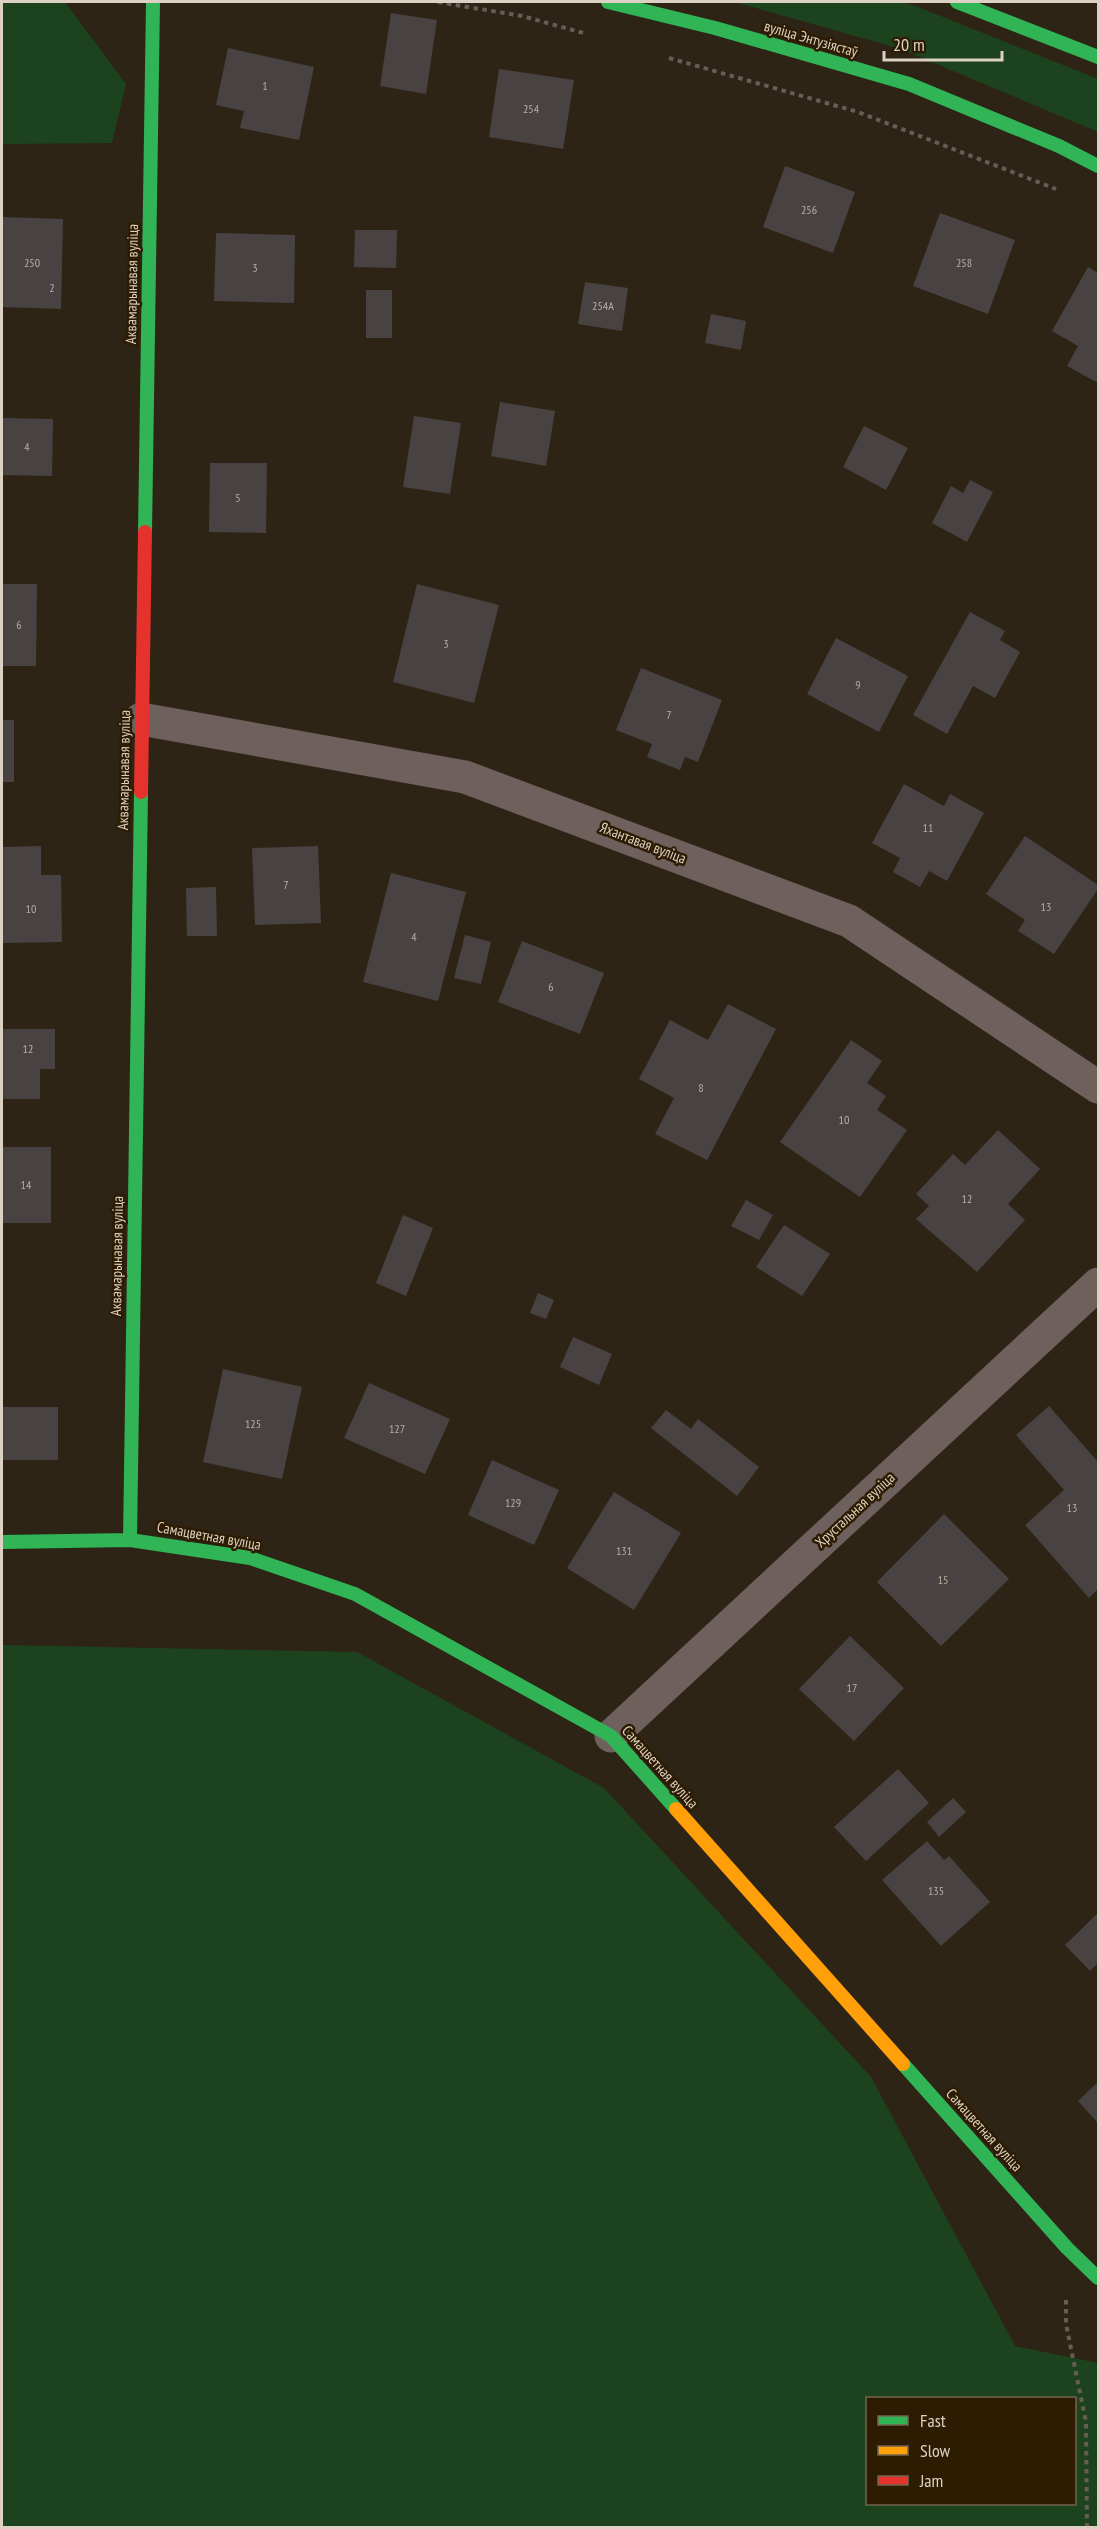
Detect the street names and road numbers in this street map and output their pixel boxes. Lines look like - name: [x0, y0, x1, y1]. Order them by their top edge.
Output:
- street label: вуліца Энтузіястаў: [762, 16, 860, 61]
- street label: Аквамарынавая вуліца: [121, 224, 142, 344]
- street label: Аквамарынавая вуліца: [113, 710, 134, 830]
- street label: Яхантавая вуліца: [597, 817, 689, 868]
- street label: Аквамарынавая вуліца: [106, 1196, 127, 1316]
- street label: Хрустальная вуліца: [811, 1468, 898, 1551]
- street label: Самацветная вуліца: [156, 1517, 263, 1554]
- street label: Самацветная вуліца: [618, 1721, 703, 1812]
- street label: Самацветная вуліца: [942, 2084, 1027, 2175]

